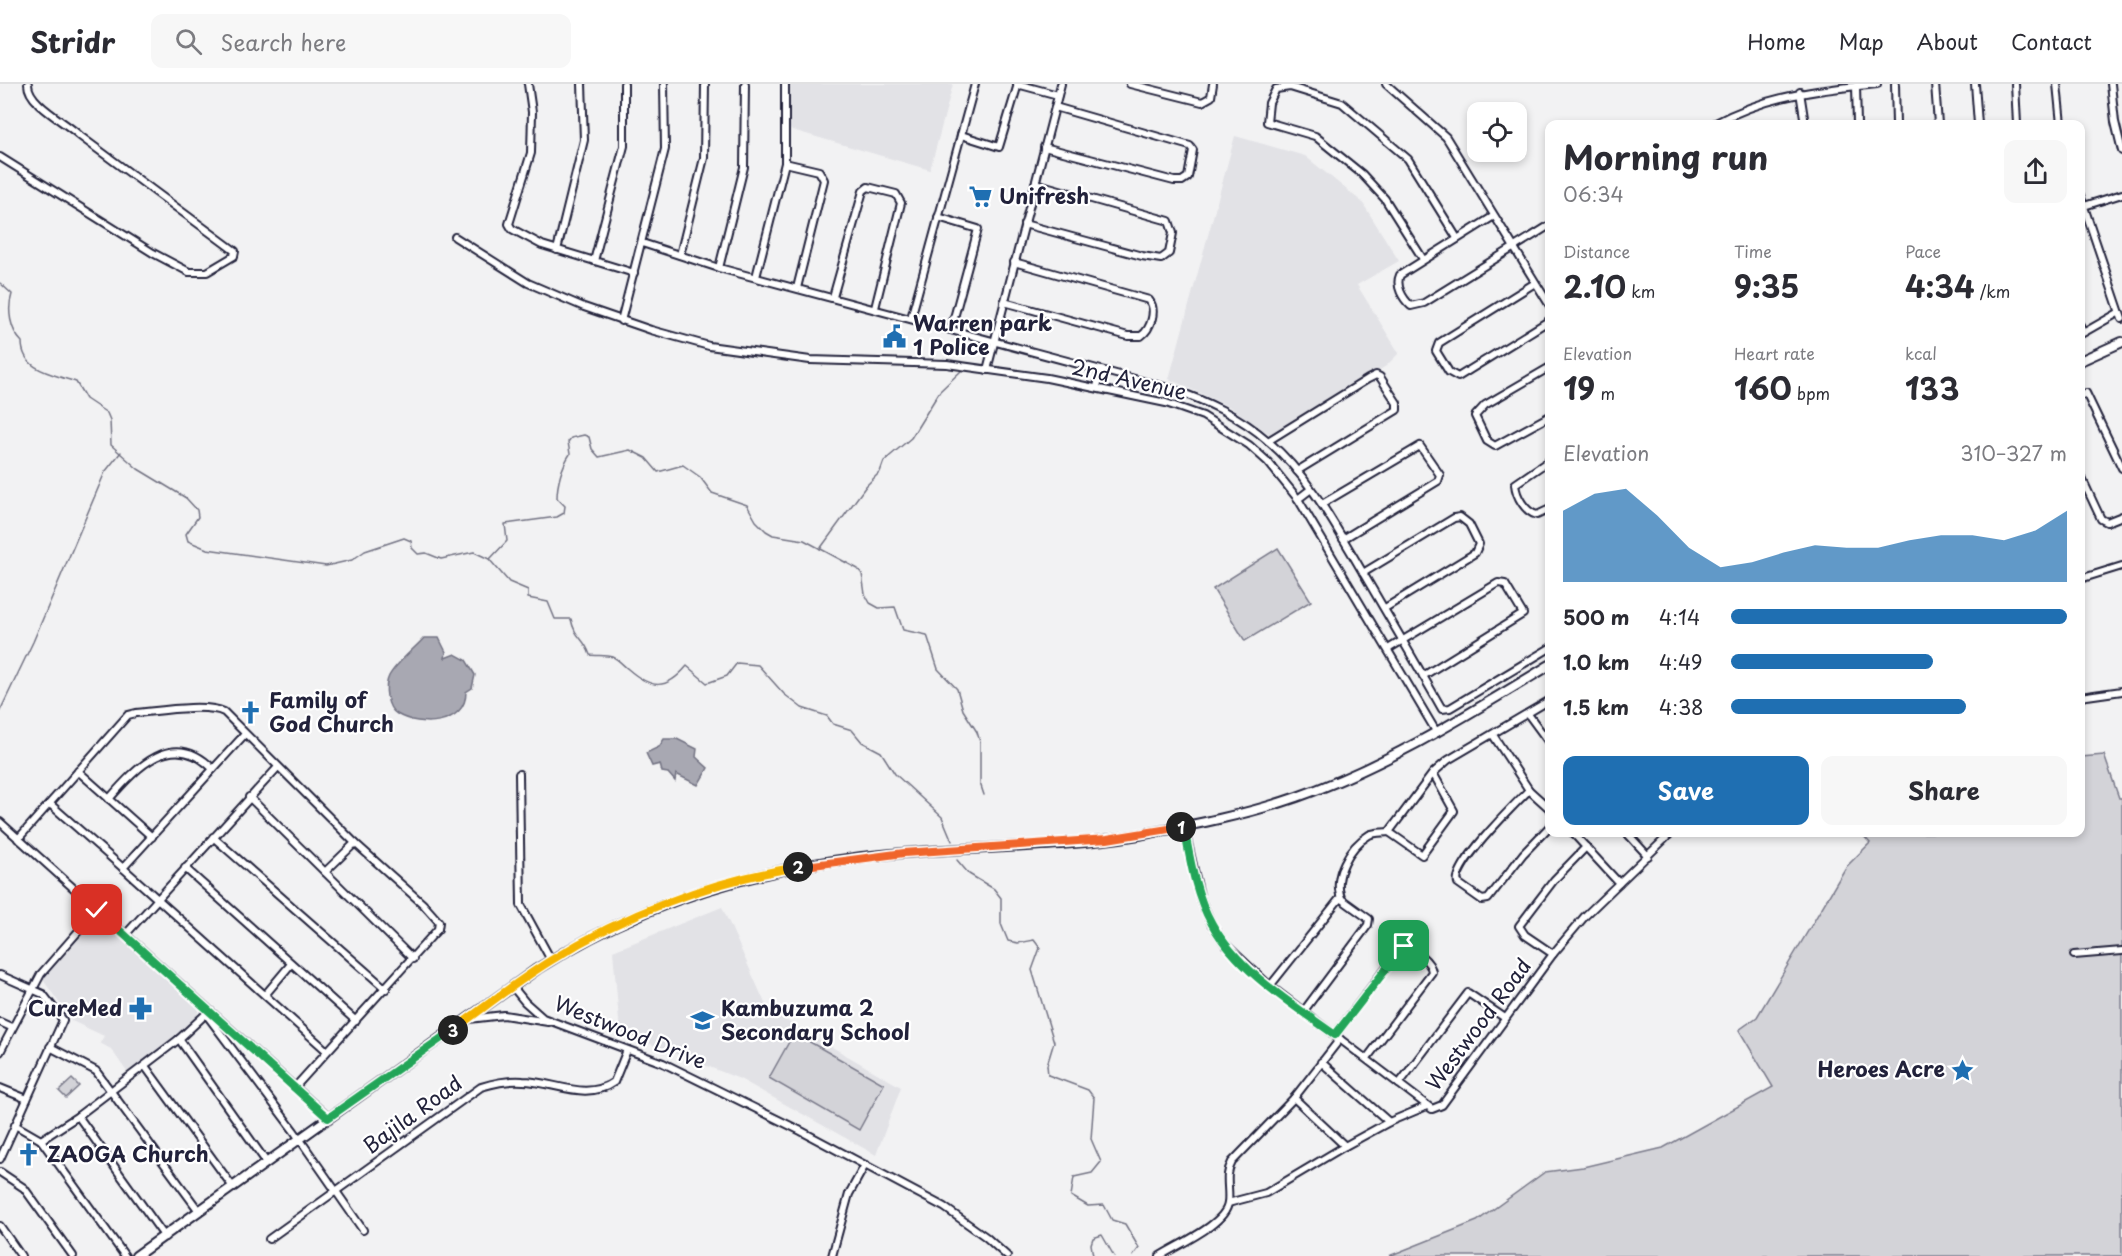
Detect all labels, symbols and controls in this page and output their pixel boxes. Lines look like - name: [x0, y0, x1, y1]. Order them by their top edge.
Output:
- search box: [151, 14, 571, 68]
- text: Stridr: [30, 20, 115, 63]
- icon: search: [172, 25, 205, 58]
- text: Search here: [220, 25, 346, 58]
- text: Home: [1747, 25, 1806, 57]
- text: Map: [1839, 25, 1884, 57]
- text: About: [1917, 25, 1978, 57]
- text: Contact: [2011, 25, 2092, 57]
- map controls: [1467, 102, 1527, 162]
- button: locate: [1467, 102, 1527, 162]
- text: Morning run: [1563, 131, 1768, 181]
- button: share: [2004, 140, 2067, 203]
- place label: Unifresh: [999, 179, 1089, 211]
- text: 06:34: [1563, 179, 1624, 209]
- supermarket icon: Unifresh: [968, 184, 994, 210]
- text: Distance: [1563, 239, 1630, 263]
- text: Time: [1734, 239, 1772, 263]
- text: Pace: [1905, 239, 1941, 263]
- text: 2.10: [1563, 263, 1626, 308]
- text: 9:35: [1734, 263, 1799, 308]
- text: 4:34: [1905, 263, 1975, 308]
- text: km: [1626, 279, 1655, 303]
- text: /km: [1975, 279, 2010, 303]
- place label: Warren park 1 Police: [913, 306, 1052, 362]
- public building icon: Warren park 1 Police: [882, 323, 908, 349]
- text: Elevation: [1563, 341, 1632, 365]
- text: Heart rate: [1734, 341, 1815, 365]
- text: kcal: [1905, 341, 1937, 365]
- street label: 2nd Avenue: [1069, 349, 1190, 407]
- text: 19: [1563, 365, 1595, 410]
- text: 160: [1734, 365, 1792, 410]
- text: 133: [1905, 365, 1959, 410]
- text: m: [1595, 381, 1615, 405]
- text: bpm: [1792, 381, 1830, 405]
- text: Elevation: [1563, 438, 1649, 468]
- text: 310–327 m: [1960, 438, 2067, 468]
- text: 500 m: [1563, 602, 1630, 632]
- text: 4:14: [1659, 602, 1700, 632]
- text: 1.0 km: [1563, 647, 1630, 677]
- text: 4:49: [1659, 647, 1702, 677]
- place label: Family of God Church: [269, 683, 394, 739]
- text: 1.5 km: [1563, 692, 1629, 722]
- text: 4:38: [1659, 692, 1704, 722]
- church icon: Family of God Church: [238, 700, 264, 726]
- button: Save: [1563, 756, 1809, 825]
- button: Share: [1821, 756, 2067, 825]
- pin: 1: [1166, 812, 1196, 842]
- text: 1: [1177, 815, 1185, 839]
- pin: 2: [783, 852, 813, 882]
- text: 2: [792, 855, 804, 879]
- pin: [71, 884, 122, 935]
- icon: check: [80, 893, 113, 926]
- pin: [1378, 920, 1429, 971]
- icon: arrive: [1387, 929, 1420, 962]
- street label: Westwood Road: [1417, 951, 1538, 1097]
- street label: Westwood Drive: [550, 986, 712, 1076]
- place label: CureMed: [28, 991, 122, 1023]
- place label: Kambuzuma 2 Secondary School: [721, 991, 910, 1047]
- pharmacy icon: CureMed: [127, 996, 153, 1022]
- school or university icon: Kambuzuma 2 Secondary School: [690, 1008, 716, 1034]
- pin: 3: [438, 1015, 468, 1045]
- text: 3: [448, 1018, 458, 1042]
- place label: Heroes Acre: [1817, 1052, 1945, 1084]
- place icon: Heroes Acre: [1950, 1057, 1976, 1083]
- street label: Bajila Road: [356, 1066, 468, 1160]
- place label: ZAOGA Church: [47, 1137, 209, 1169]
- church icon: ZAOGA Church: [16, 1142, 42, 1168]

